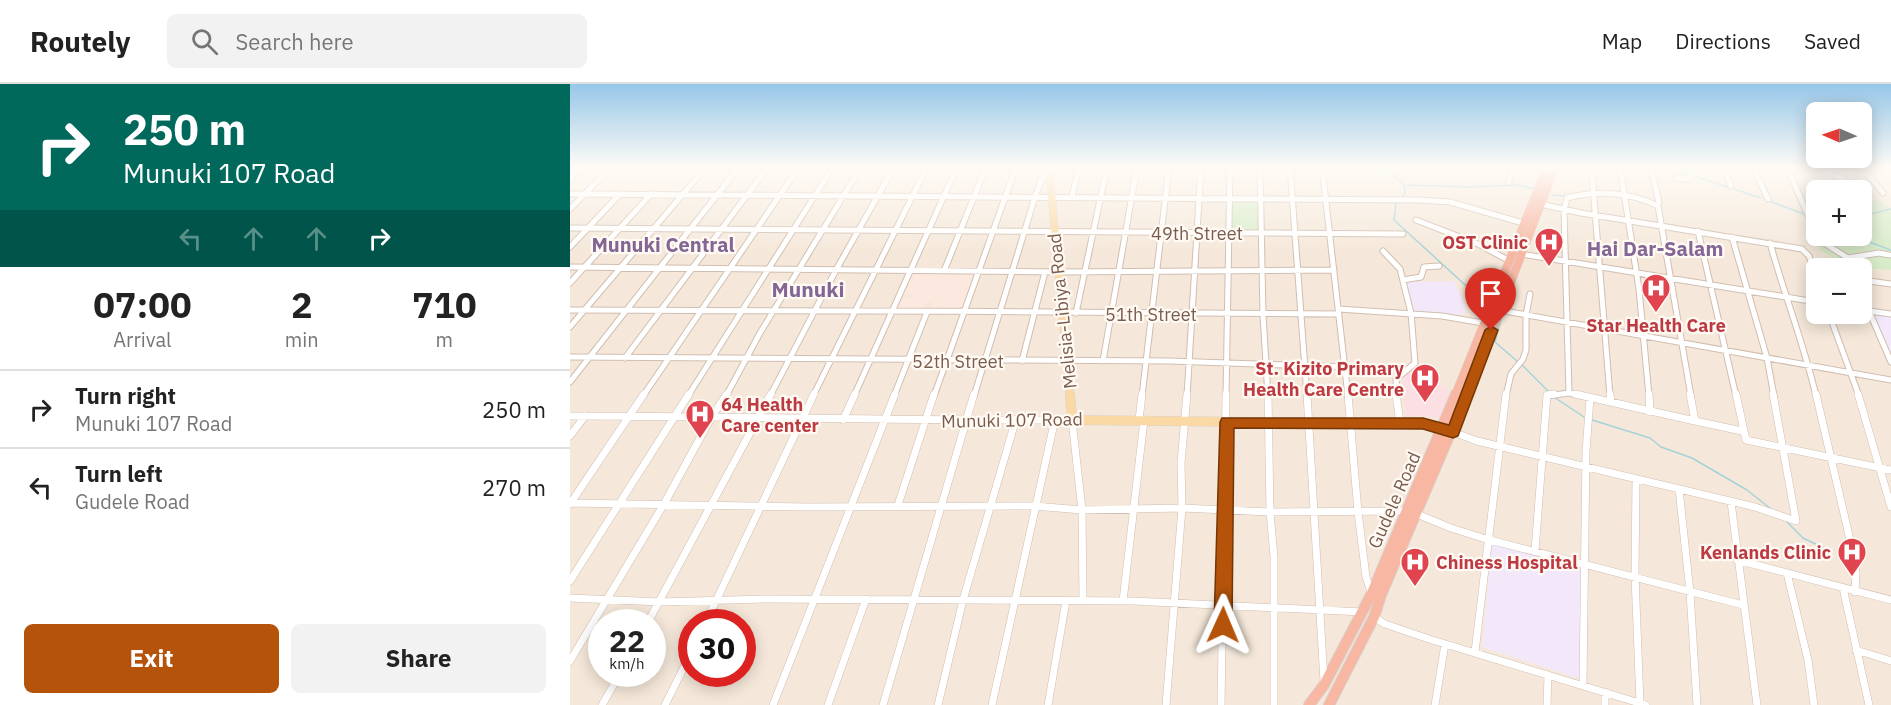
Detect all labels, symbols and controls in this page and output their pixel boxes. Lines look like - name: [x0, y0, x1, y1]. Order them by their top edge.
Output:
- search box: [167, 14, 587, 68]
- text: Routely: [30, 23, 131, 60]
- icon: search: [188, 25, 221, 58]
- text: Search here: [236, 27, 354, 56]
- text: Map: [1602, 27, 1642, 55]
- text: Directions: [1675, 27, 1771, 55]
- text: Saved: [1804, 27, 1861, 55]
- text: 250 m: [123, 102, 246, 157]
- north arrow: [1806, 102, 1872, 168]
- map controls: [1806, 102, 1872, 324]
- icon: right: [24, 108, 102, 186]
- text: Munuki 107 Road: [123, 155, 335, 190]
- button: +: [1806, 180, 1872, 246]
- icon: left: [174, 222, 207, 255]
- icon: ahead: [237, 222, 270, 255]
- icon: ahead: [300, 222, 333, 255]
- icon: right: [363, 222, 396, 255]
- street label: 49th Street: [1151, 222, 1243, 245]
- hospital icon: OST Clinic: [1533, 226, 1565, 268]
- district label: Munuki Central: [591, 231, 735, 258]
- place label: OST Clinic: [1442, 231, 1528, 254]
- street label: Melisia-Libiya Road: [1042, 232, 1082, 390]
- district label: Hai Dar-Salam: [1587, 235, 1723, 262]
- button: −: [1806, 258, 1872, 324]
- pin: [1465, 268, 1516, 330]
- hospital icon: Star Health Care: [1640, 272, 1672, 314]
- district label: Munuki: [772, 275, 844, 303]
- icon: arrive: [1474, 277, 1507, 310]
- text: 07:00: [93, 281, 192, 328]
- text: 2: [291, 281, 313, 328]
- text: 710: [412, 281, 477, 328]
- street label: 51th Street: [1105, 303, 1197, 326]
- place label: Star Health Care: [1586, 314, 1726, 337]
- text: Arrival: [113, 326, 172, 353]
- text: min: [285, 326, 319, 353]
- text: m: [436, 326, 453, 353]
- street label: 52th Street: [912, 350, 1004, 373]
- place label: St. Kizito Primary Health Care Centre: [1243, 357, 1404, 401]
- hospital icon: St. Kizito Primary Health Care Centre: [1409, 362, 1441, 404]
- text: Turn right: [75, 381, 176, 410]
- icon: right: [24, 393, 57, 426]
- place label: 64 Health Care center: [721, 393, 819, 437]
- text: 250 m: [482, 395, 546, 424]
- hospital icon: 64 Health Care center: [684, 398, 716, 440]
- street label: Munuki 107 Road: [941, 407, 1083, 433]
- text: Munuki 107 Road: [75, 410, 232, 437]
- street label: Gudele Road: [1362, 448, 1426, 552]
- text: Turn left: [75, 459, 163, 488]
- icon: left: [24, 471, 57, 504]
- text: 270 m: [482, 473, 546, 502]
- text: Gudele Road: [75, 488, 190, 515]
- hospital icon: Kenlands Clinic: [1836, 536, 1868, 578]
- place label: Kenlands Clinic: [1700, 541, 1831, 564]
- hospital icon: Chiness Hospital: [1399, 546, 1431, 588]
- place label: Chiness Hospital: [1436, 551, 1578, 574]
- position arrow: [1191, 593, 1255, 657]
- speed limit sign: 30: [678, 609, 756, 687]
- text: 22: [609, 621, 645, 660]
- button: Exit: [24, 624, 279, 693]
- button: Share: [291, 624, 546, 693]
- text: km/h: [609, 654, 645, 673]

